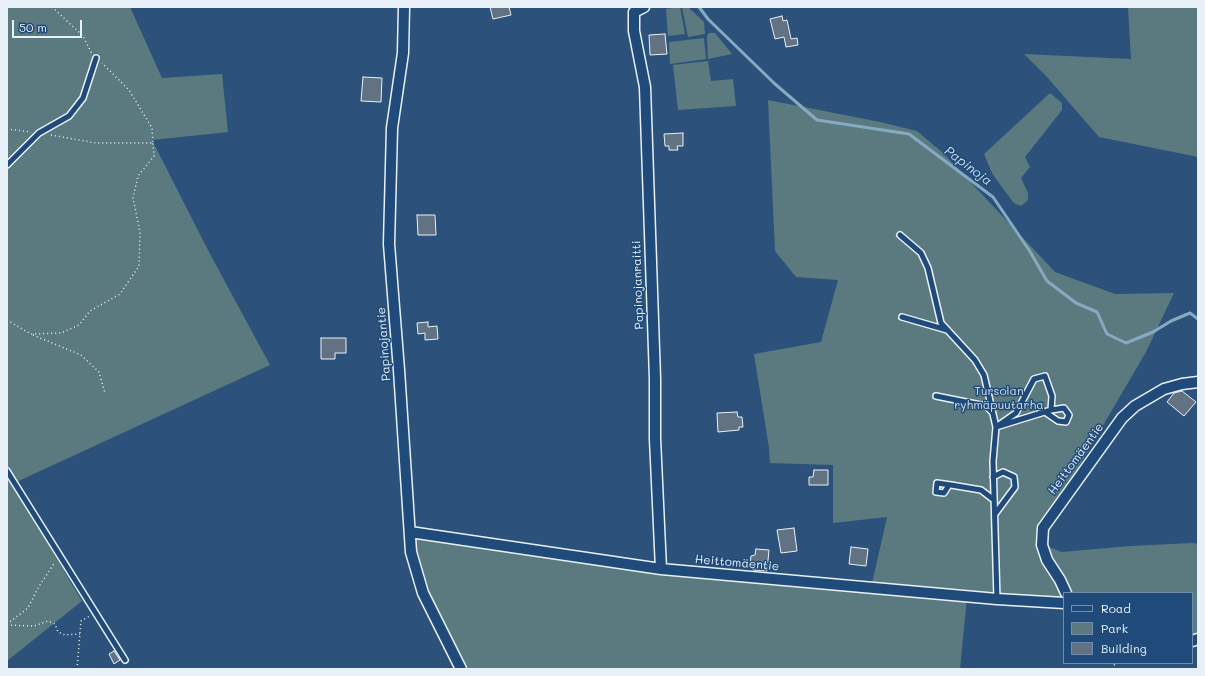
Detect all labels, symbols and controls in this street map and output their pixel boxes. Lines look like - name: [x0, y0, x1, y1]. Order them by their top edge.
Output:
- scale bar: [14, 12, 84, 38]
- text: 50 m: [19, 19, 47, 35]
- water label: Papinoja: [941, 143, 995, 189]
- street label: Papinojanraitti: [629, 240, 647, 330]
- street label: Papinojantie: [374, 306, 394, 382]
- park label: Tursolan ryhmäpuutarha: [954, 384, 1044, 412]
- street label: Heittomäentie: [1045, 420, 1107, 498]
- street label: Heittomäentie: [694, 552, 780, 574]
- legend: [1063, 592, 1193, 664]
- text: Road: [1101, 600, 1131, 616]
- text: Park: [1101, 620, 1128, 636]
- text: Building: [1101, 640, 1147, 656]

